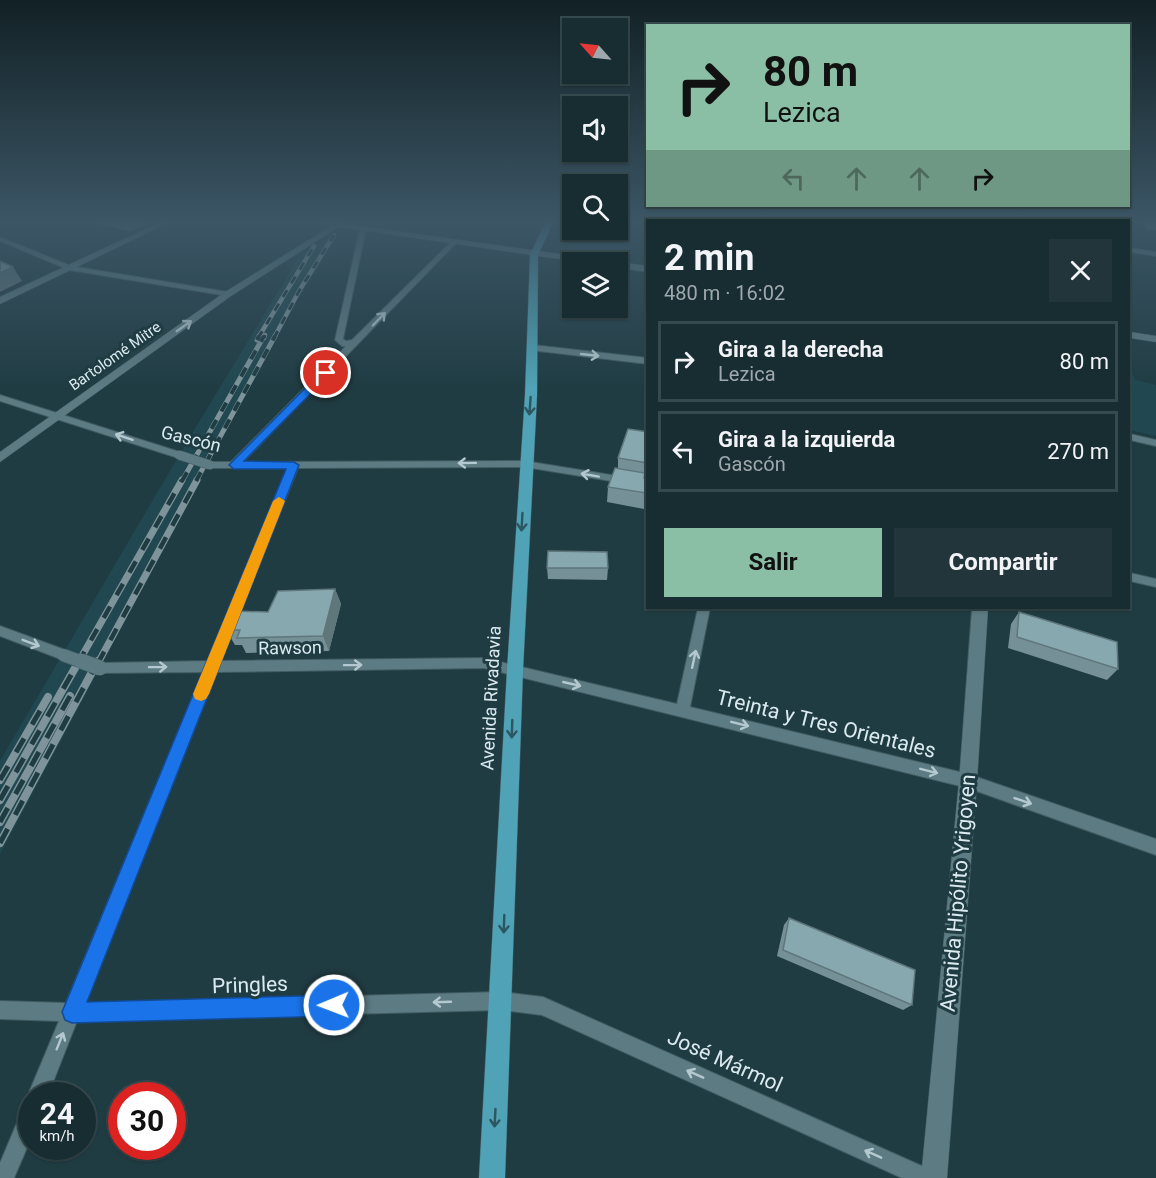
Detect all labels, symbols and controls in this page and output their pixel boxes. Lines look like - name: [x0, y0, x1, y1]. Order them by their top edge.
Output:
- north arrow: [562, 18, 628, 84]
- map controls: [562, 18, 628, 318]
- text: 80 m: [763, 47, 858, 96]
- icon: right: [664, 48, 742, 126]
- button: sound: [562, 96, 628, 162]
- text: Lezica: [763, 97, 841, 129]
- icon: left: [777, 162, 810, 195]
- icon: ahead: [840, 162, 873, 195]
- icon: ahead: [903, 162, 936, 195]
- icon: right: [966, 162, 999, 195]
- button: search: [562, 174, 628, 240]
- text: 2 min: [664, 237, 755, 279]
- button: close: [1049, 239, 1112, 302]
- button: layers: [562, 252, 628, 318]
- text: 480 m · 16:02: [664, 281, 785, 305]
- one-way arrow: [372, 312, 386, 327]
- street label: Bartolomé Mitre: [66, 318, 164, 394]
- one-way arrow: [175, 320, 191, 332]
- text: Gira a la derecha: [718, 337, 884, 362]
- icon: right: [667, 345, 700, 378]
- pin: [300, 347, 351, 398]
- text: 80 m: [1060, 349, 1109, 374]
- one-way arrow: [580, 350, 600, 361]
- icon: arrive: [309, 356, 342, 389]
- text: Lezica: [718, 362, 776, 386]
- one-way arrow: [524, 396, 535, 416]
- street label: Gascón: [159, 421, 223, 456]
- text: Gira a la izquierda: [718, 427, 895, 452]
- one-way arrow: [115, 431, 134, 442]
- icon: left: [667, 435, 700, 468]
- text: 270 m: [1047, 439, 1109, 464]
- text: Gascón: [718, 452, 786, 476]
- one-way arrow: [457, 457, 477, 469]
- one-way arrow: [581, 469, 601, 480]
- one-way arrow: [517, 512, 528, 532]
- button: Salir: [664, 528, 882, 597]
- button: Compartir: [894, 528, 1112, 597]
- street label: Avenida Rivadavia: [476, 625, 505, 771]
- street label: Rawson: [258, 636, 322, 659]
- one-way arrow: [22, 639, 40, 650]
- one-way arrow: [689, 650, 700, 669]
- one-way arrow: [343, 659, 363, 671]
- one-way arrow: [148, 661, 168, 673]
- one-way arrow: [562, 678, 581, 690]
- street label: Treinta y Tres Orientales: [714, 685, 938, 763]
- one-way arrow: [507, 718, 518, 738]
- one-way arrow: [730, 719, 749, 731]
- one-way arrow: [919, 766, 938, 778]
- street label: Avenida Hipólito Yrigoyen: [936, 773, 980, 1013]
- one-way arrow: [1013, 796, 1032, 807]
- one-way arrow: [498, 913, 509, 933]
- street label: Pringles: [212, 972, 288, 998]
- position arrow: [302, 973, 366, 1037]
- one-way arrow: [433, 997, 453, 1008]
- street label: José Mármol: [664, 1025, 786, 1097]
- one-way arrow: [55, 1032, 66, 1051]
- one-way arrow: [686, 1068, 704, 1079]
- speed limit sign: 30: [108, 1082, 186, 1160]
- text: 24: [40, 1096, 74, 1131]
- one-way arrow: [489, 1108, 500, 1128]
- text: km/h: [39, 1127, 75, 1145]
- one-way arrow: [864, 1148, 882, 1159]

